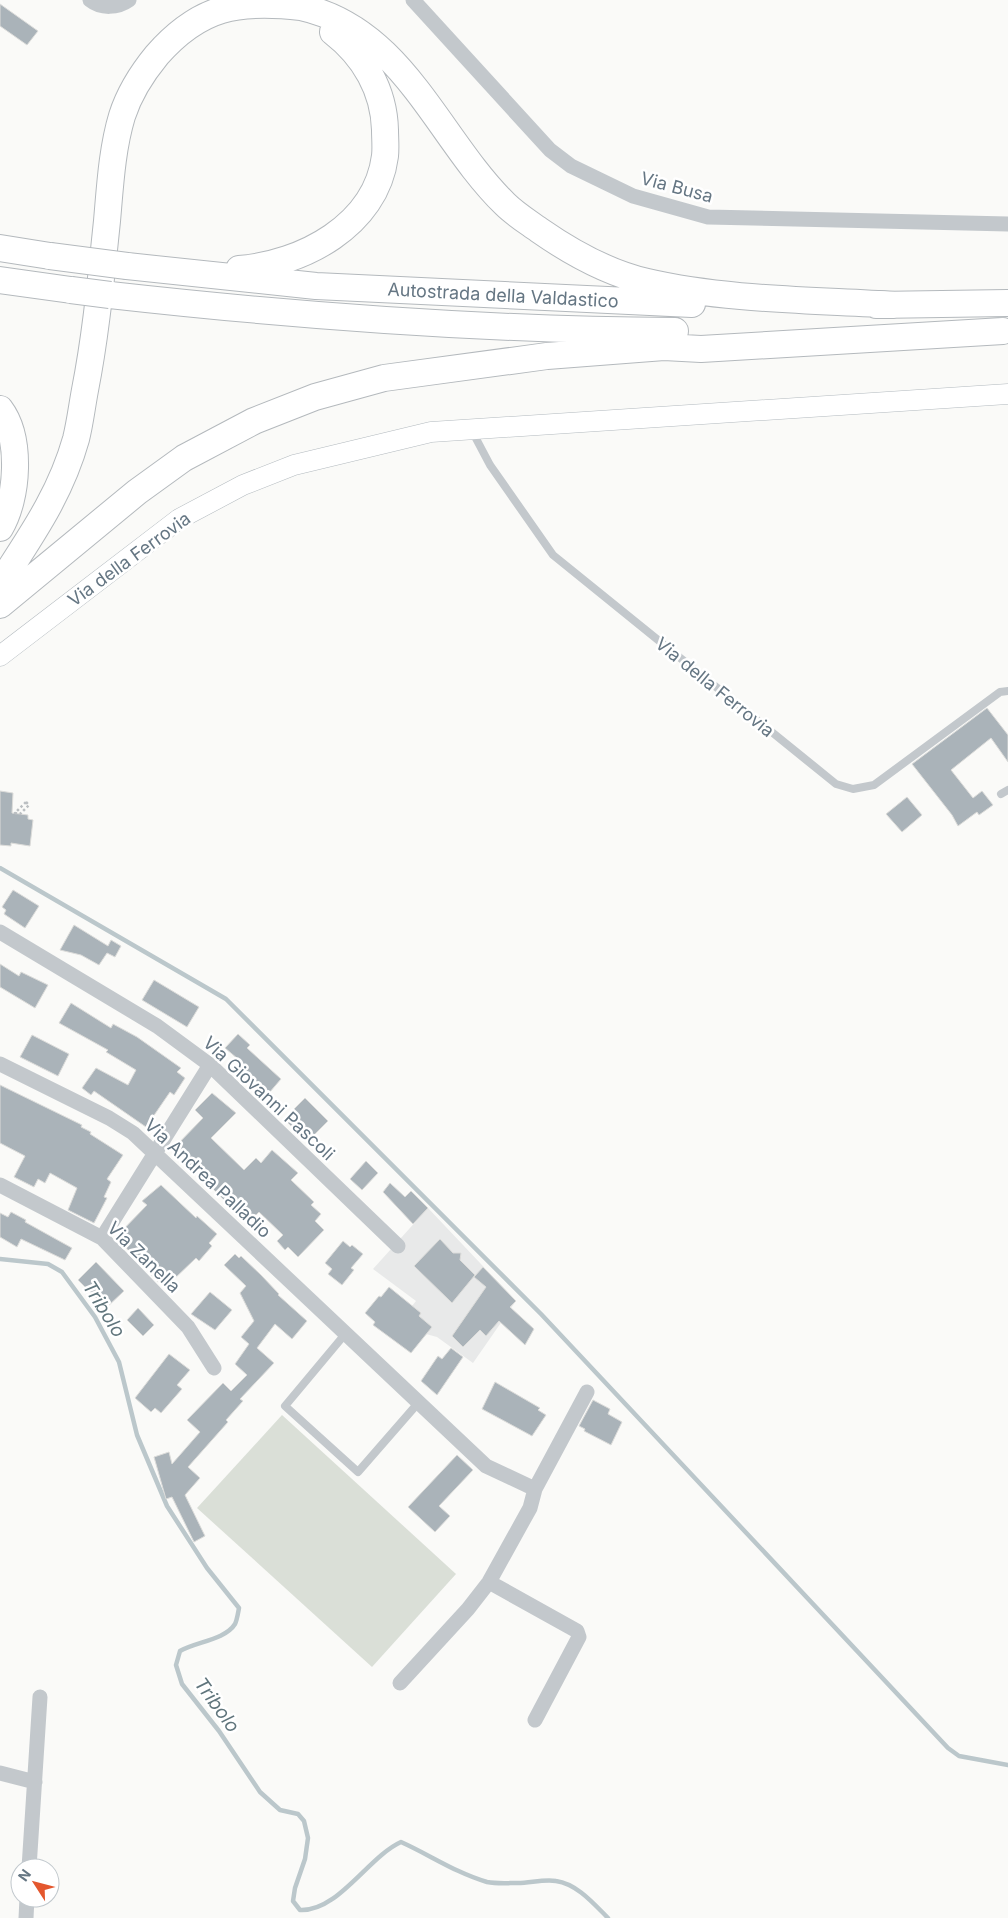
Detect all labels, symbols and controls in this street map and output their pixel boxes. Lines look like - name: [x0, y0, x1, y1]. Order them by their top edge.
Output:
- street label: Via Busa: [639, 167, 715, 207]
- street label: Autostrada della Valdastico: [387, 278, 619, 312]
- street label: Via della Ferrovia: [64, 508, 194, 610]
- street label: Via della Ferrovia: [652, 633, 778, 741]
- street label: Via Giovanni Pascoli: [199, 1032, 339, 1164]
- street label: Via Andrea Palladio: [141, 1114, 275, 1242]
- street label: Via Zanella: [103, 1217, 185, 1297]
- water label: Tribolo: [78, 1276, 130, 1342]
- water label: Tribolo: [189, 1673, 245, 1737]
- north arrow: [10, 1858, 60, 1908]
- text: N: [14, 1866, 34, 1884]

